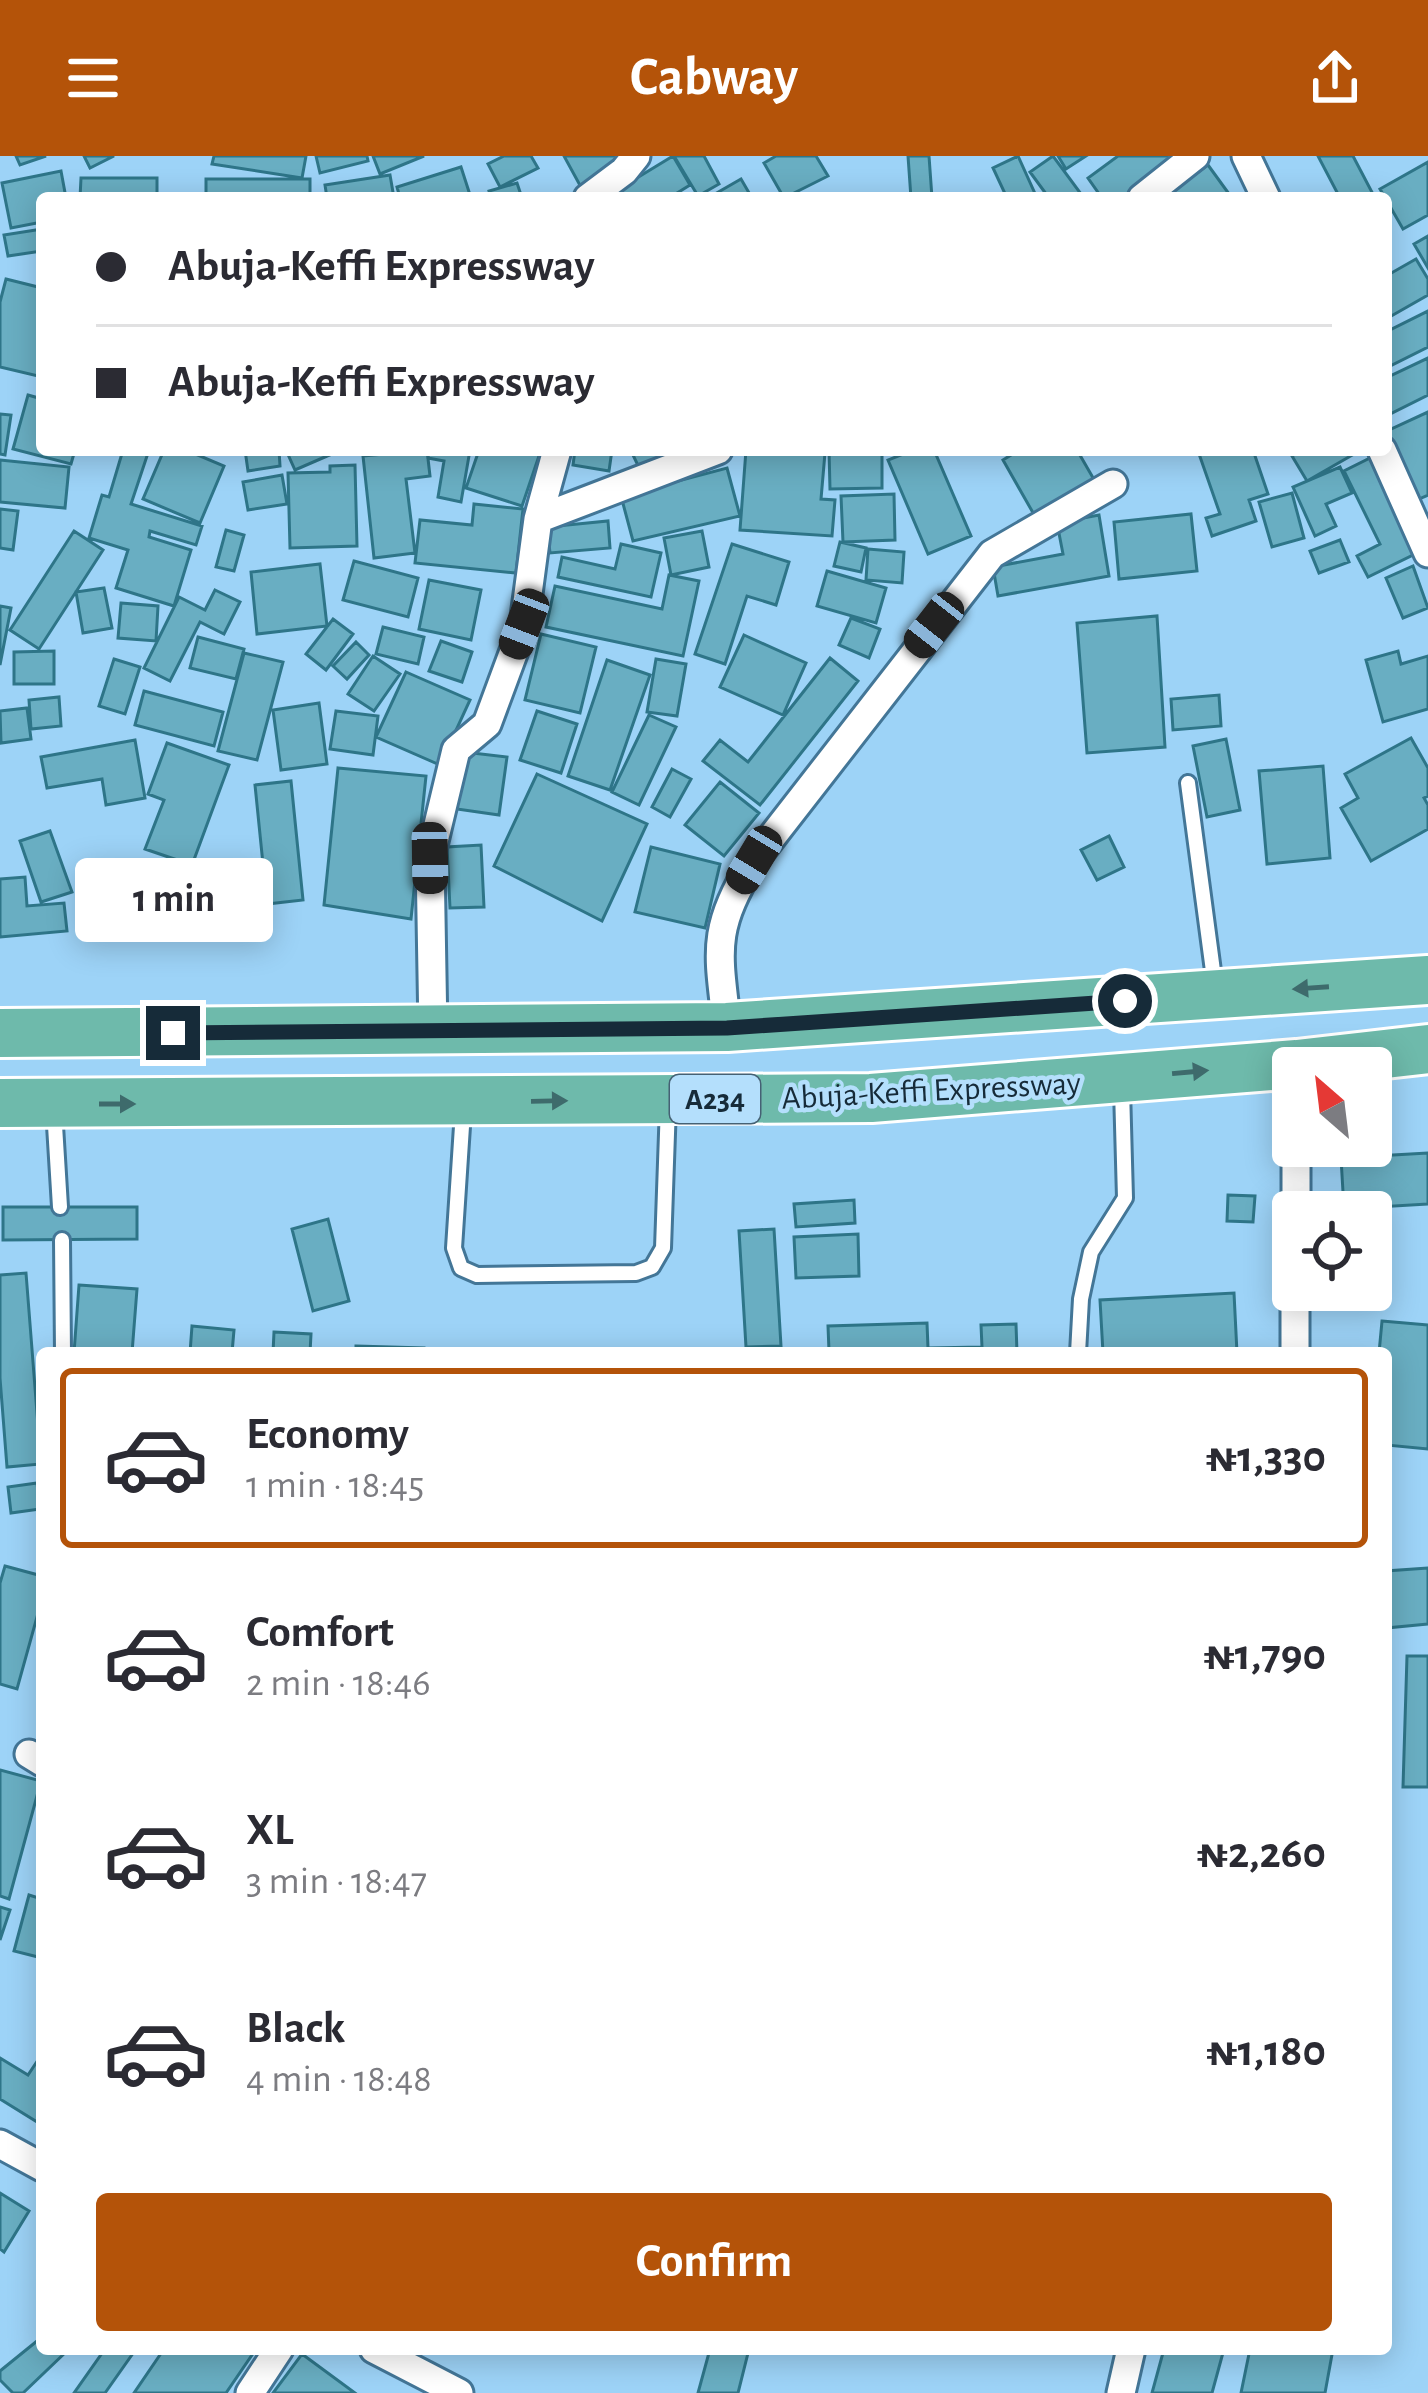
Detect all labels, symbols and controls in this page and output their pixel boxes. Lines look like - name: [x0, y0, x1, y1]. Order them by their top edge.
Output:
- icon: menu: [60, 45, 126, 111]
- icon: share: [1302, 45, 1368, 111]
- text: Cabway: [630, 51, 798, 105]
- text: Abuja-Keffi Expressway: [168, 244, 595, 289]
- text: Abuja-Keffi Expressway: [168, 360, 595, 405]
- car: [494, 584, 554, 664]
- car: [898, 586, 970, 664]
- car: [720, 820, 788, 900]
- car: [411, 822, 449, 894]
- callout: 1 min: [74, 859, 272, 943]
- text: 1 min: [133, 880, 215, 919]
- route start: [1098, 974, 1152, 1028]
- one-way arrow: [1292, 978, 1329, 997]
- route end: [146, 1006, 200, 1060]
- north arrow: [1272, 1047, 1392, 1167]
- map controls: [1272, 1047, 1392, 1311]
- one-way arrow: [1172, 1063, 1209, 1082]
- street label: Abuja-Keffi Expressway: [781, 1067, 1082, 1116]
- road number: A234: [670, 1075, 760, 1123]
- one-way arrow: [531, 1091, 569, 1111]
- one-way arrow: [99, 1094, 137, 1114]
- button: locate: [1272, 1191, 1392, 1311]
- icon: car: [102, 1404, 210, 1512]
- text: Economy: [246, 1412, 409, 1457]
- text: ₦1,330: [1206, 1435, 1326, 1480]
- text: 1 min · 18:45: [246, 1466, 424, 1505]
- icon: car: [102, 1602, 210, 1710]
- text: Comfort: [246, 1610, 394, 1655]
- text: ₦1,790: [1203, 1633, 1326, 1678]
- text: 2 min · 18:46: [246, 1664, 431, 1703]
- icon: car: [102, 1800, 210, 1908]
- text: XL: [246, 1808, 294, 1853]
- text: ₦2,260: [1196, 1831, 1326, 1876]
- text: 3 min · 18:47: [246, 1862, 427, 1901]
- icon: car: [102, 1998, 210, 2106]
- text: Black: [246, 2006, 345, 2051]
- text: ₦1,180: [1206, 2029, 1326, 2074]
- text: 4 min · 18:48: [246, 2060, 432, 2099]
- button: Confirm: [96, 2193, 1332, 2331]

